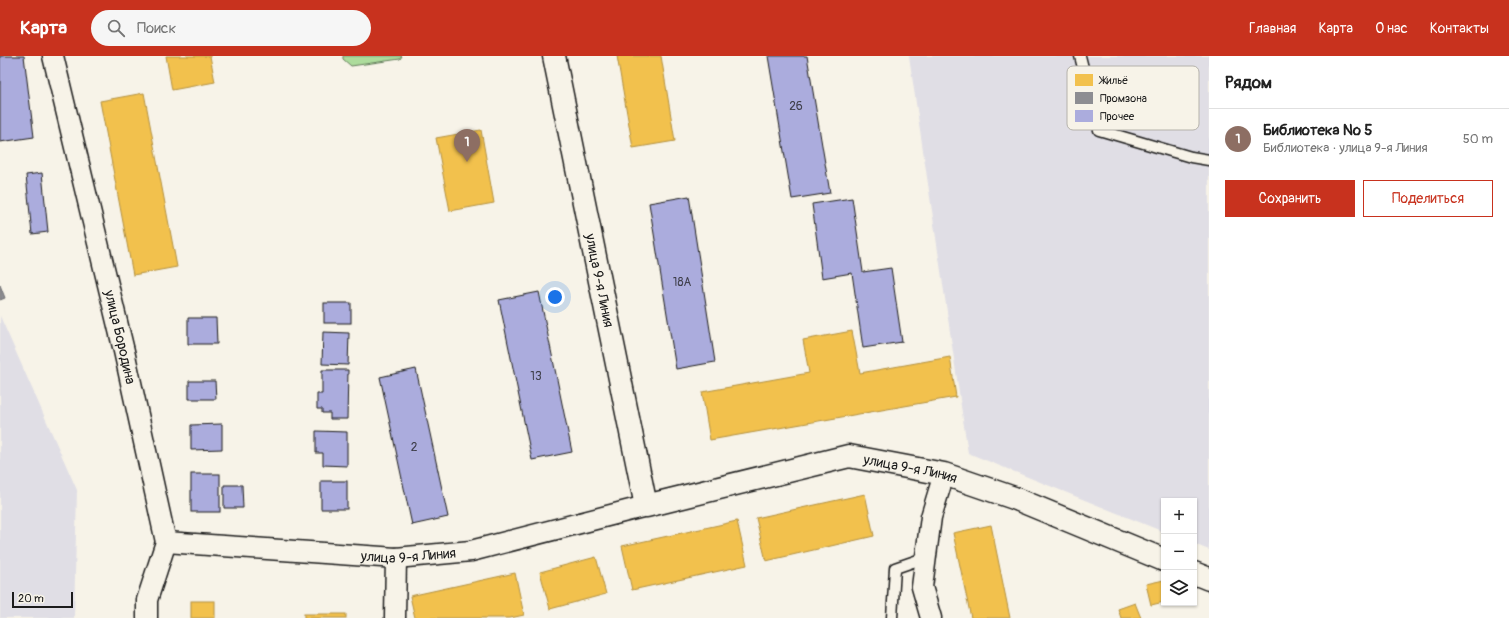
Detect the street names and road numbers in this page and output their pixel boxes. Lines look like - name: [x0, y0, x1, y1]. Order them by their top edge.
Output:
- street label: улица 9-я Линия: [582, 231, 618, 329]
- street label: улица Бородина: [101, 287, 140, 386]
- street label: улица 9-я Линия: [861, 450, 960, 486]
- street label: улица 9-я Линия: [359, 544, 457, 566]

